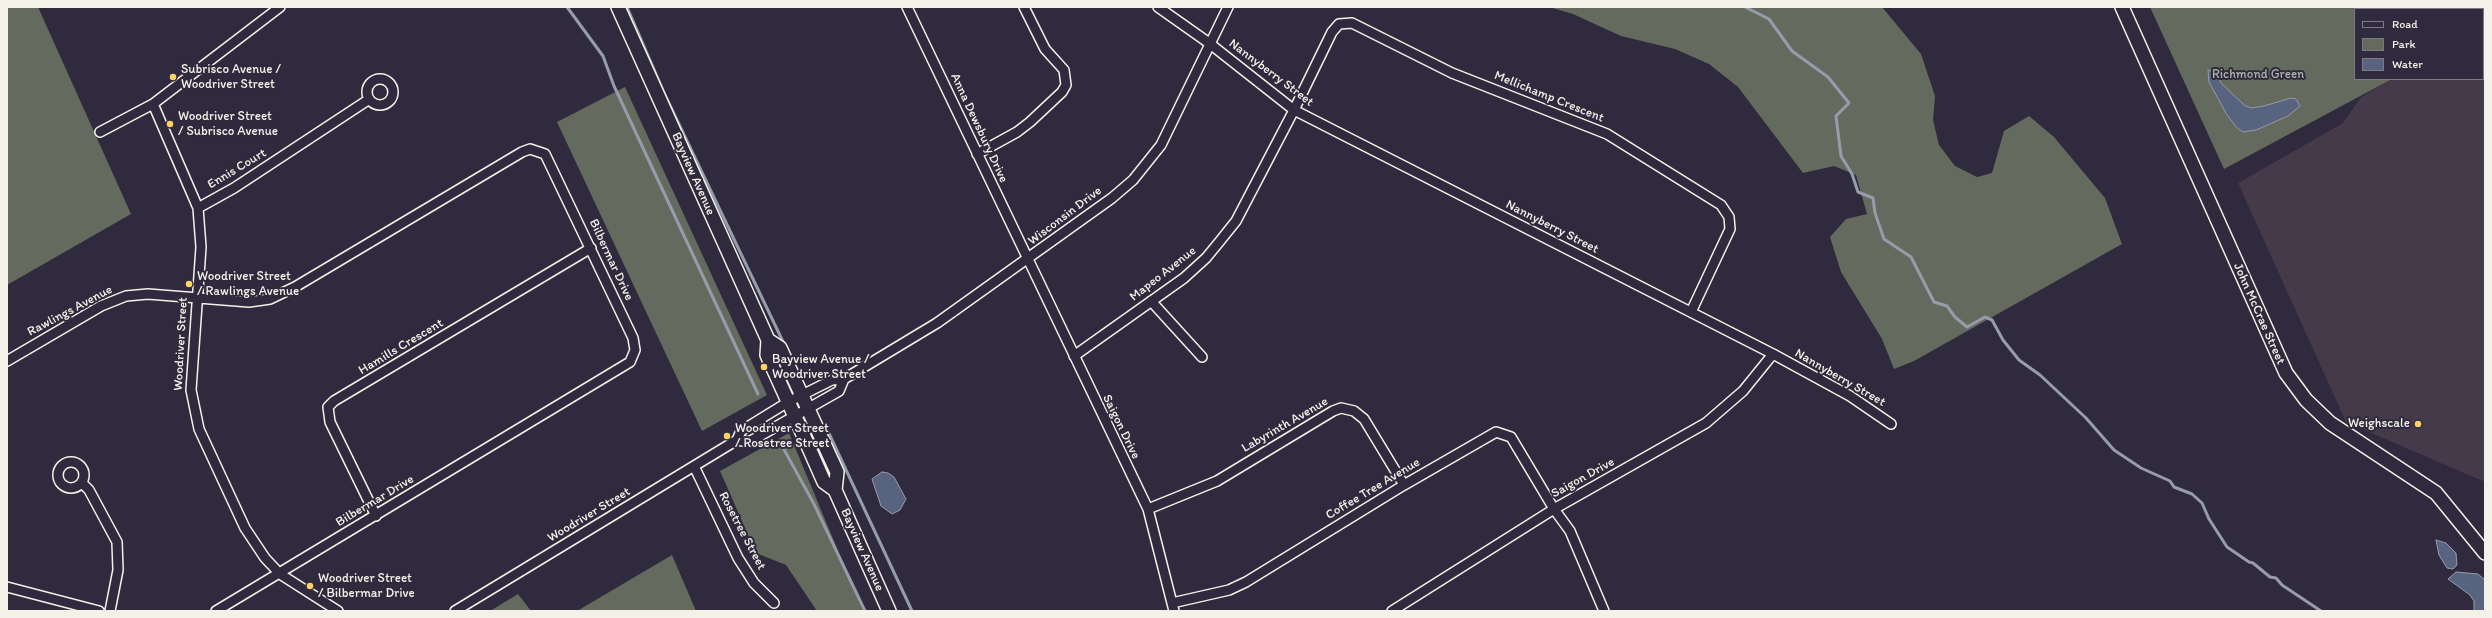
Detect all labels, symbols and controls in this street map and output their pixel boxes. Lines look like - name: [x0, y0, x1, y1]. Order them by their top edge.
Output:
- legend: [2354, 8, 2484, 80]
- text: Road: [2392, 17, 2418, 31]
- street label: Nannyberry Street: [1225, 36, 1317, 110]
- text: Park: [2392, 37, 2416, 51]
- text: Water: [2392, 57, 2423, 71]
- place label: Subrisco Avenue / Woodriver Street: [181, 62, 281, 93]
- park label: Richmond Green: [2212, 67, 2304, 83]
- street label: Mellichamp Crescent: [1492, 68, 1606, 126]
- street label: Anna Dewsbury Drive: [947, 71, 1011, 185]
- marker: Subrisco Avenue / Woodriver Street: [168, 72, 178, 82]
- place label: Woodriver Street / Subrisco Avenue: [178, 109, 278, 140]
- marker: Woodriver Street / Subrisco Avenue: [165, 119, 175, 129]
- street label: Bayview Avenue: [668, 130, 718, 218]
- street label: Ennis Court: [205, 145, 269, 193]
- street label: Wisconsin Drive: [1025, 183, 1105, 249]
- street label: Nannyberry Street: [1503, 197, 1601, 257]
- street label: Bilbermar Drive: [585, 217, 637, 303]
- street label: Mapeo Avenue: [1127, 243, 1199, 305]
- street label: John McCrae Street: [2230, 261, 2288, 367]
- place label: Woodriver Street / Rawlings Avenue: [197, 269, 299, 300]
- marker: Woodriver Street / Rawlings Avenue: [184, 279, 194, 289]
- street label: Rawlings Avenue: [25, 282, 115, 340]
- street label: Woodriver Street: [171, 297, 191, 391]
- street label: Hamills Crescent: [356, 316, 446, 378]
- street label: Nannyberry Street: [1792, 346, 1888, 410]
- place label: Bayview Avenue / Woodriver Street: [772, 352, 870, 383]
- marker: Bayview Avenue / Woodriver Street: [759, 362, 769, 372]
- street label: Saigon Drive: [1099, 392, 1143, 462]
- street label: Labyrinth Avenue: [1239, 394, 1331, 456]
- place label: Weighscale: [2348, 416, 2410, 432]
- marker: Weighscale: [2413, 419, 2423, 429]
- place label: Woodriver Street / Rosetree Street: [735, 421, 830, 452]
- marker: Woodriver Street / Rosetree Street: [722, 431, 732, 441]
- street label: Saigon Drive: [1549, 454, 1617, 502]
- street label: Coffee Tree Avenue: [1323, 455, 1423, 523]
- street label: Bilbermar Drive: [333, 472, 417, 530]
- street label: Woodriver Street: [545, 484, 633, 546]
- street label: Rosetree Street: [715, 489, 769, 573]
- street label: Bayview Avenue: [837, 506, 887, 594]
- place label: Woodriver Street / Bilbermar Drive: [318, 571, 415, 602]
- marker: Woodriver Street / Bilbermar Drive: [305, 581, 315, 591]

